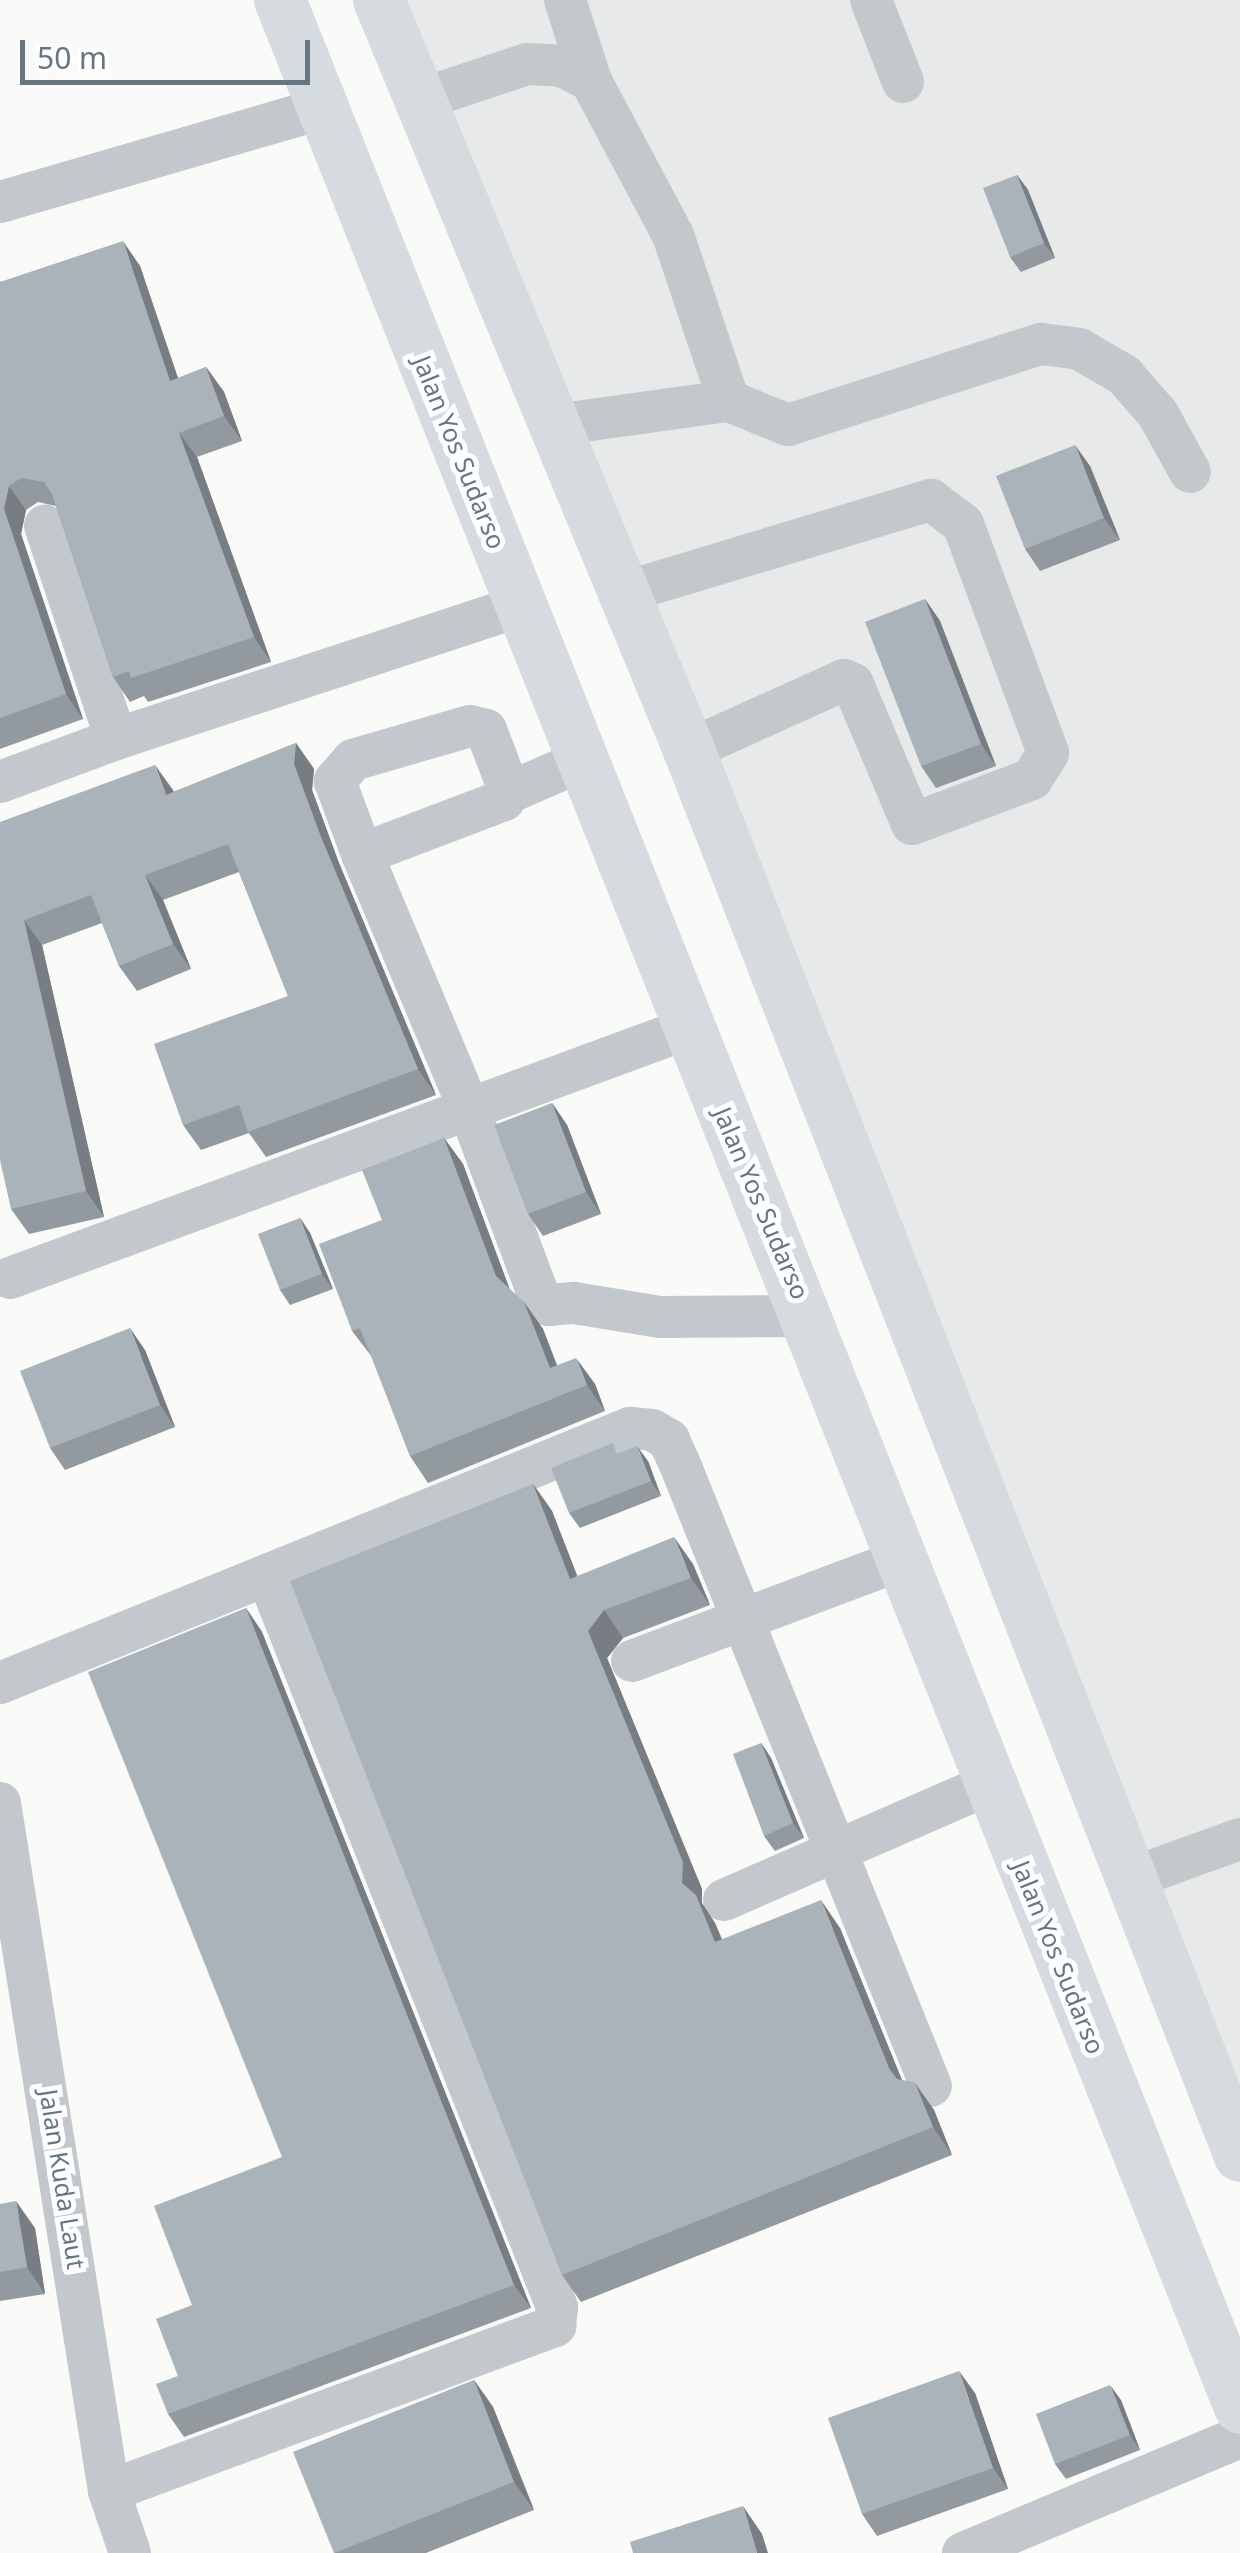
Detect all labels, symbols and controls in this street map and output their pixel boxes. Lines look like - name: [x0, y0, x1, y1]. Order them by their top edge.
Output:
- scale bar: [25, 20, 315, 82]
- text: 50 m: [37, 37, 107, 78]
- street label: Jalan Yos Sudarso: [408, 351, 512, 553]
- street label: Jalan Yos Sudarso: [708, 1102, 816, 1304]
- street label: Jalan Yos Sudarso: [1007, 1856, 1111, 2058]
- street label: Jalan Kuda Laut: [34, 2087, 92, 2271]

